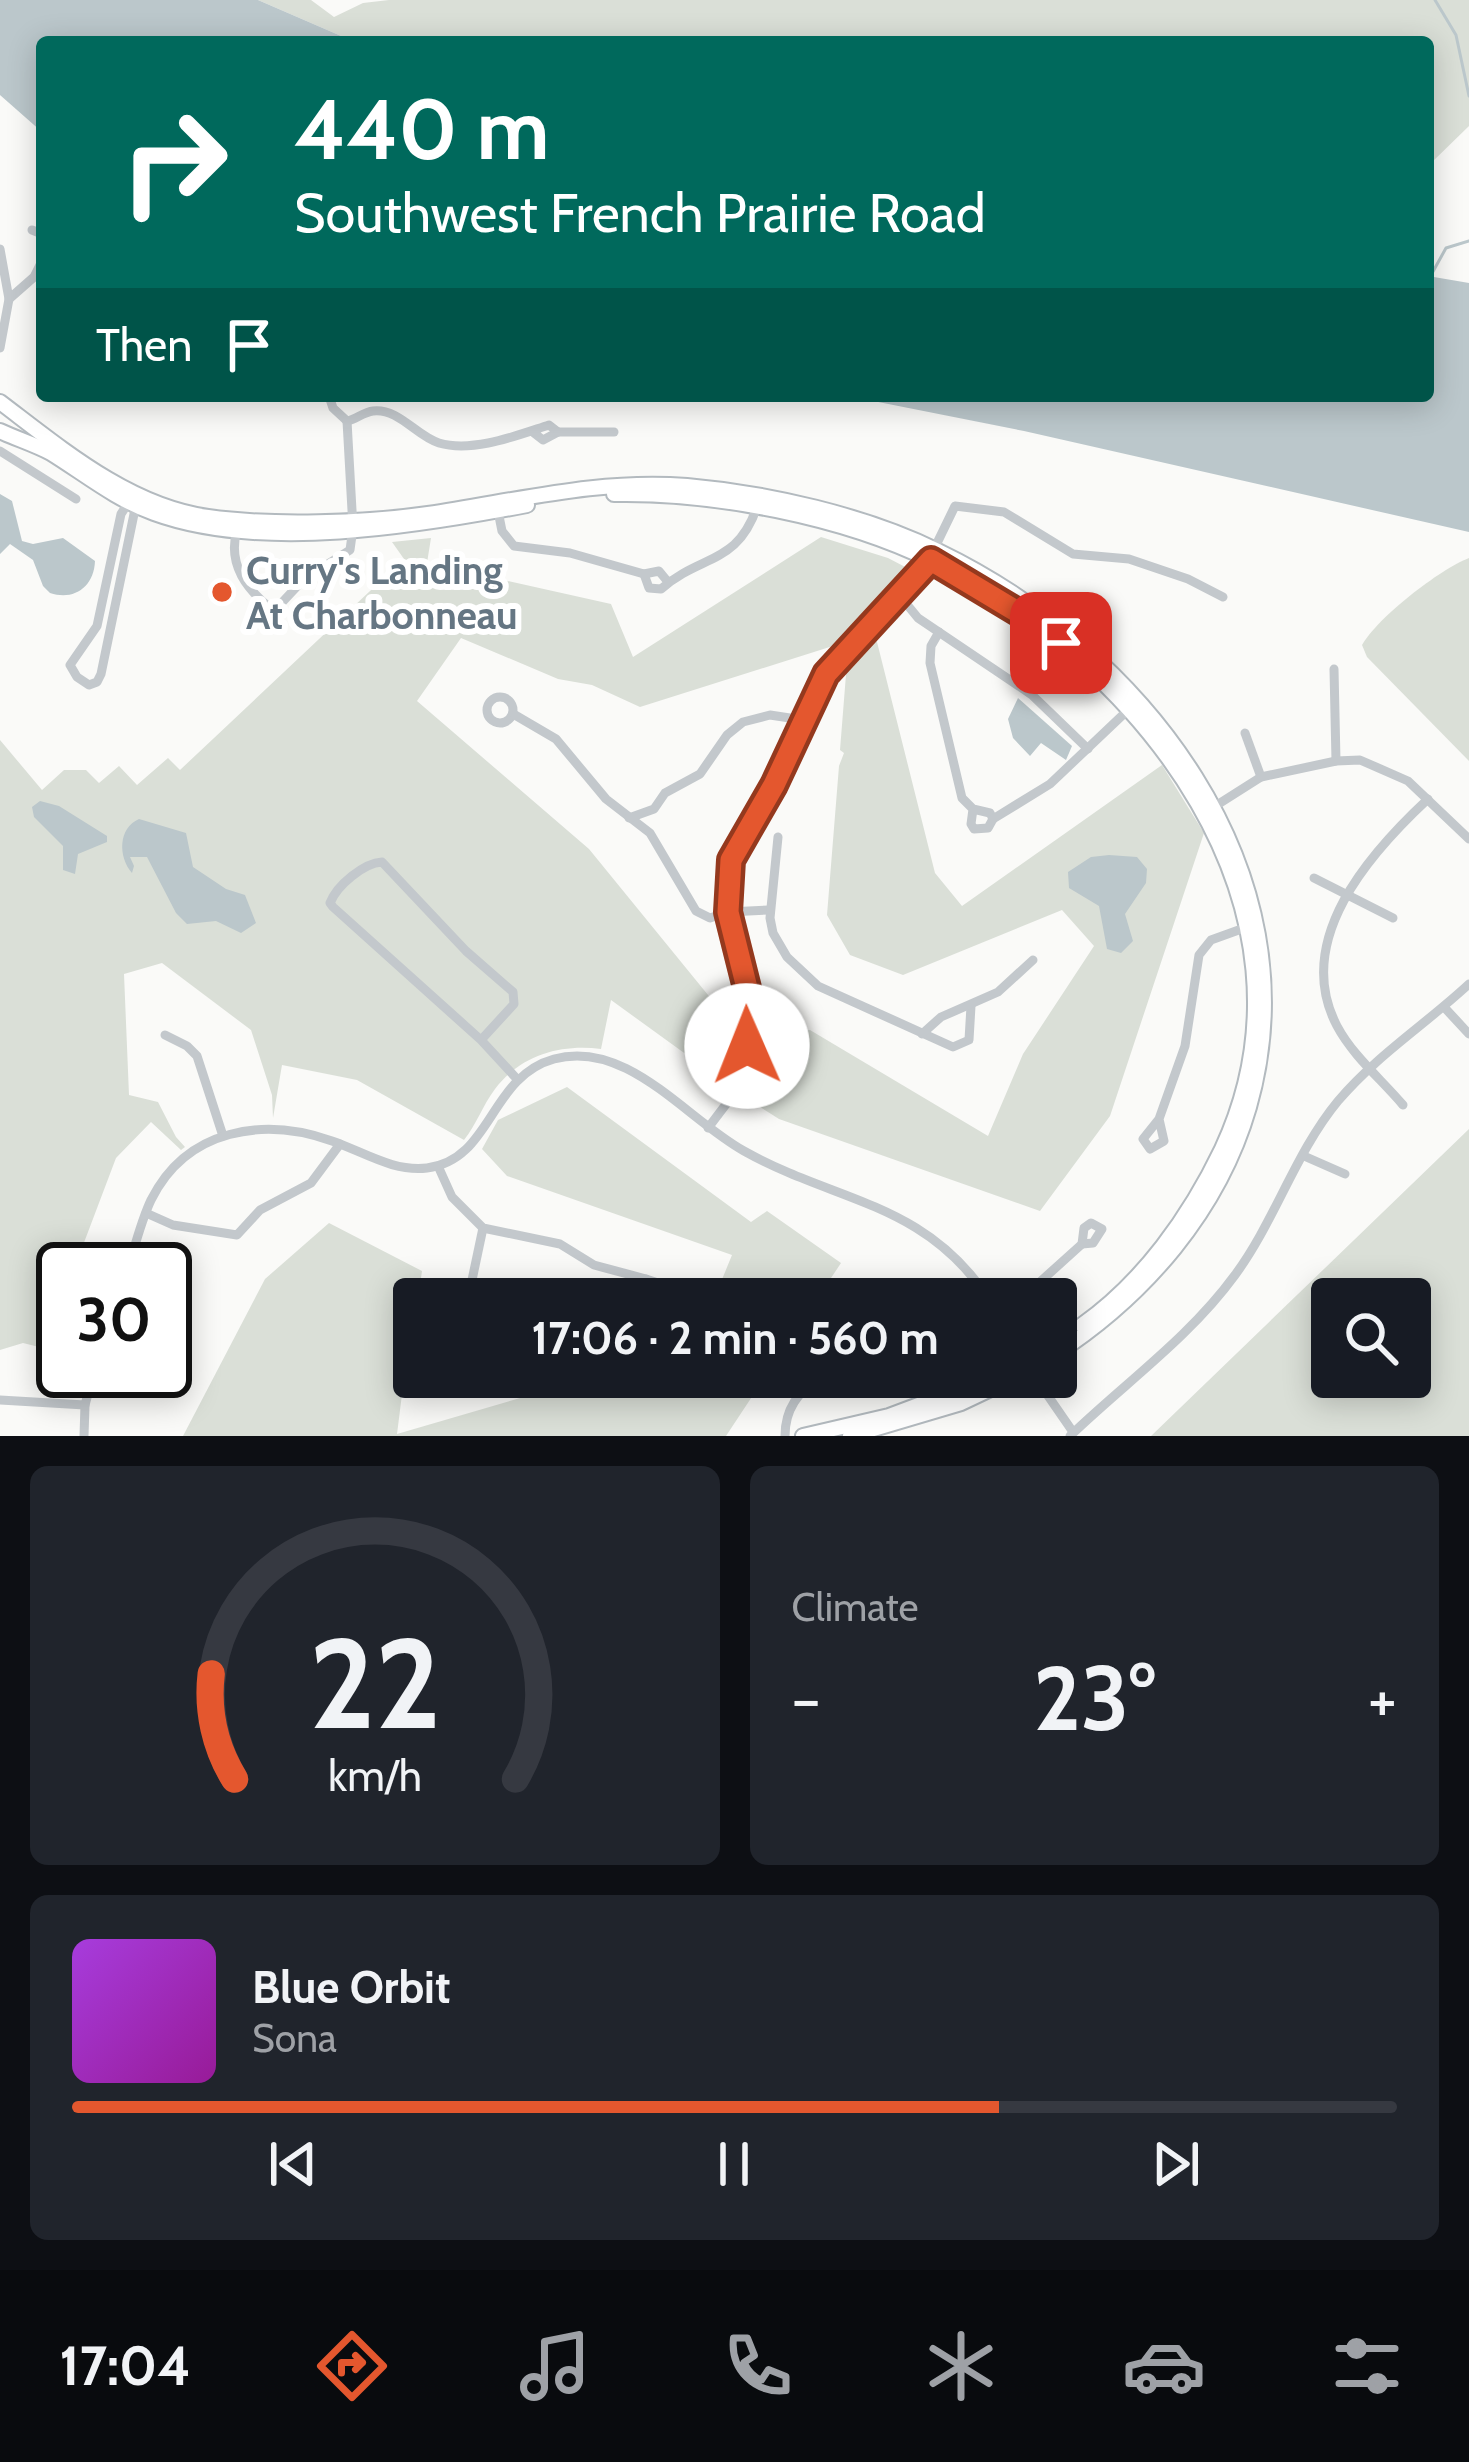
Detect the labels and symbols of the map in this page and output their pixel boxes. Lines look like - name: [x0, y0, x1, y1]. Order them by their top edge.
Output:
- place label: Curry's Landing At Charbonneau: [246, 546, 518, 639]
- marker: Curry's Landing At Charbonneau: [209, 579, 235, 605]
- pin: [1010, 592, 1112, 694]
- position arrow: [684, 983, 810, 1109]
- speed limit sign: 30: [36, 1242, 192, 1398]

